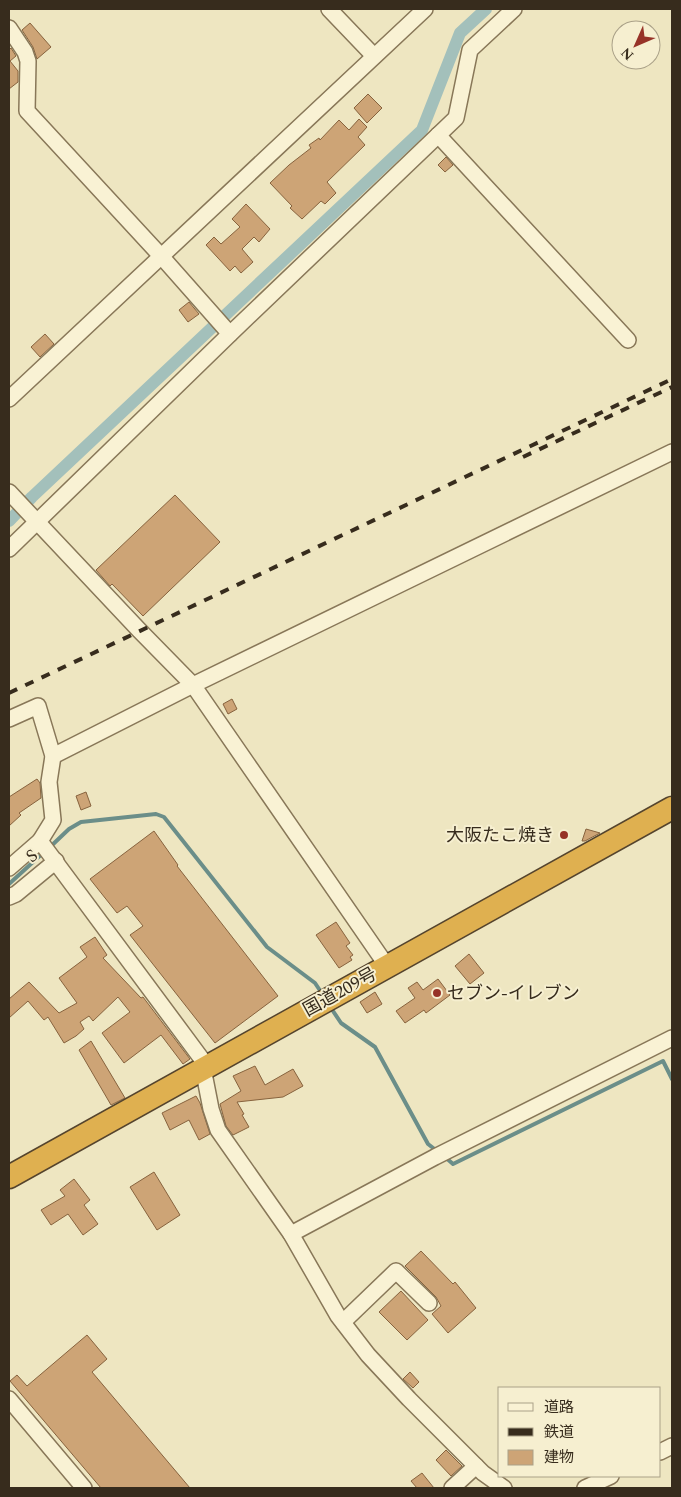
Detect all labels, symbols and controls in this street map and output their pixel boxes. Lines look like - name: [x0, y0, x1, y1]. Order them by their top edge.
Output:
- north arrow: [611, 20, 661, 70]
- text: N: [616, 42, 639, 65]
- place label: 大阪たこ焼き: [446, 822, 554, 849]
- marker: 大阪たこ焼き: [558, 829, 570, 841]
- street label: S: [20, 843, 44, 869]
- street label: 国道209号: [298, 961, 382, 1023]
- place label: セブン-イレブン: [447, 980, 580, 1007]
- marker: セブン-イレブン: [431, 987, 443, 999]
- legend: [498, 1387, 661, 1477]
- text: 道路: [544, 1396, 574, 1419]
- text: 鉄道: [544, 1421, 574, 1444]
- text: 建物: [544, 1446, 574, 1469]

